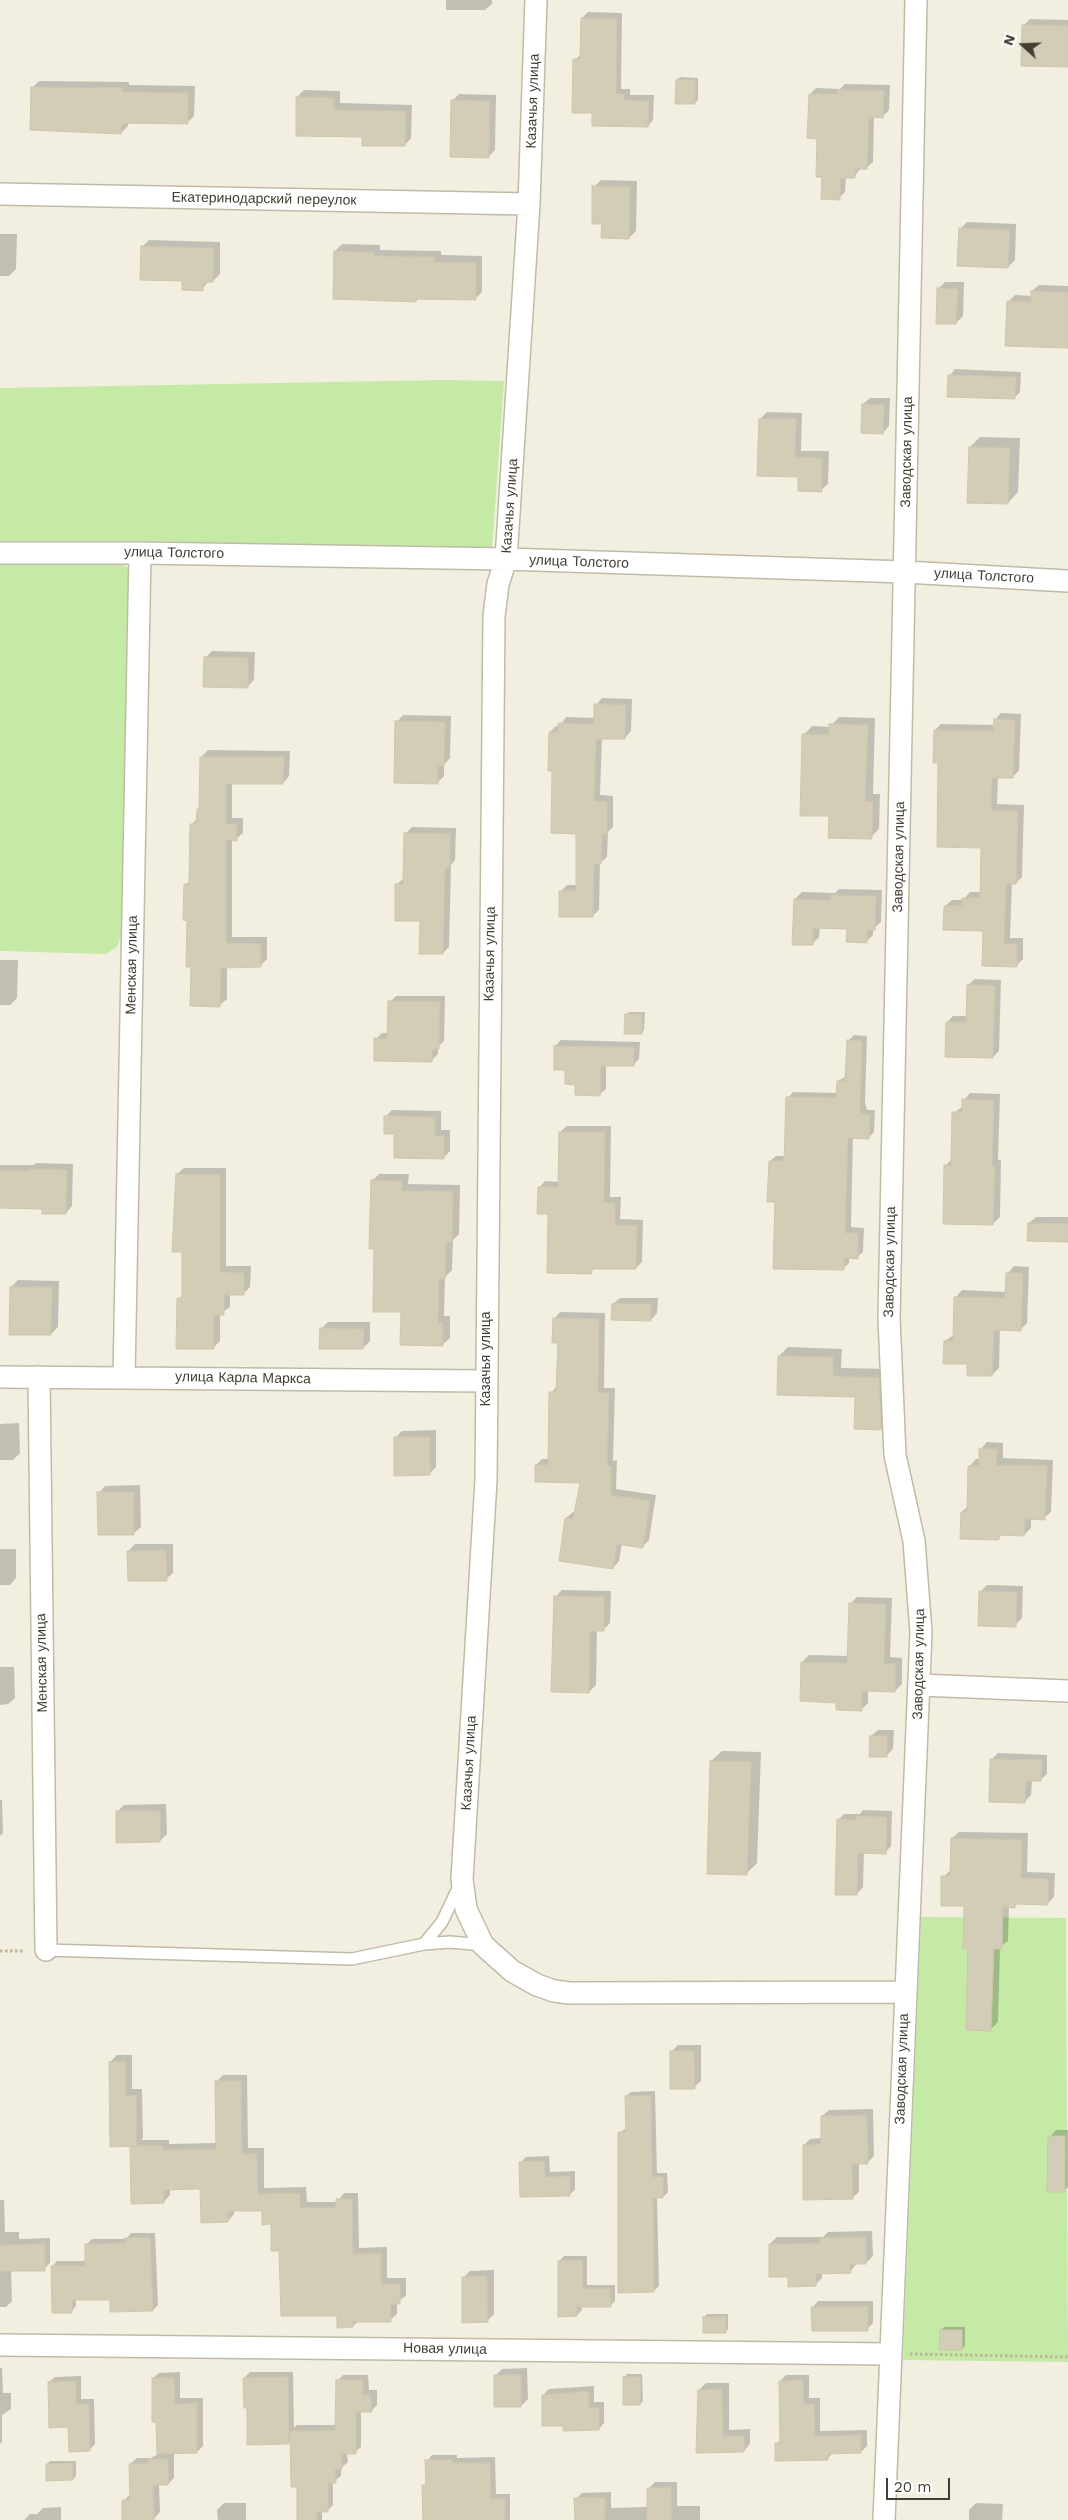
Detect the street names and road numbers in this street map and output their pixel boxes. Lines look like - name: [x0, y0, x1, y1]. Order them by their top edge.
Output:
- street label: Казачья улица: [523, 53, 543, 149]
- street label: Екатеринодарский переулок: [171, 189, 357, 209]
- street label: Заводская улица: [898, 396, 916, 508]
- street label: Казачья улица: [498, 458, 522, 554]
- street label: улица Толстого: [124, 544, 224, 562]
- street label: улица Толстого: [529, 552, 629, 572]
- street label: улица Толстого: [934, 565, 1034, 587]
- street label: Заводская улица: [890, 801, 908, 913]
- street label: Казачья улица: [481, 906, 499, 1002]
- street label: Менская улица: [123, 915, 141, 1015]
- street label: Заводская улица: [881, 1206, 899, 1318]
- street label: Казачья улица: [478, 1311, 494, 1407]
- street label: улица Карла Маркса: [175, 1368, 311, 1388]
- street label: Заводская улица: [910, 1608, 928, 1720]
- street label: Менская улица: [33, 1613, 51, 1713]
- street label: Казачья улица: [458, 1715, 480, 1811]
- street label: Заводская улица: [892, 2013, 912, 2125]
- street label: Новая улица: [403, 2340, 487, 2358]

